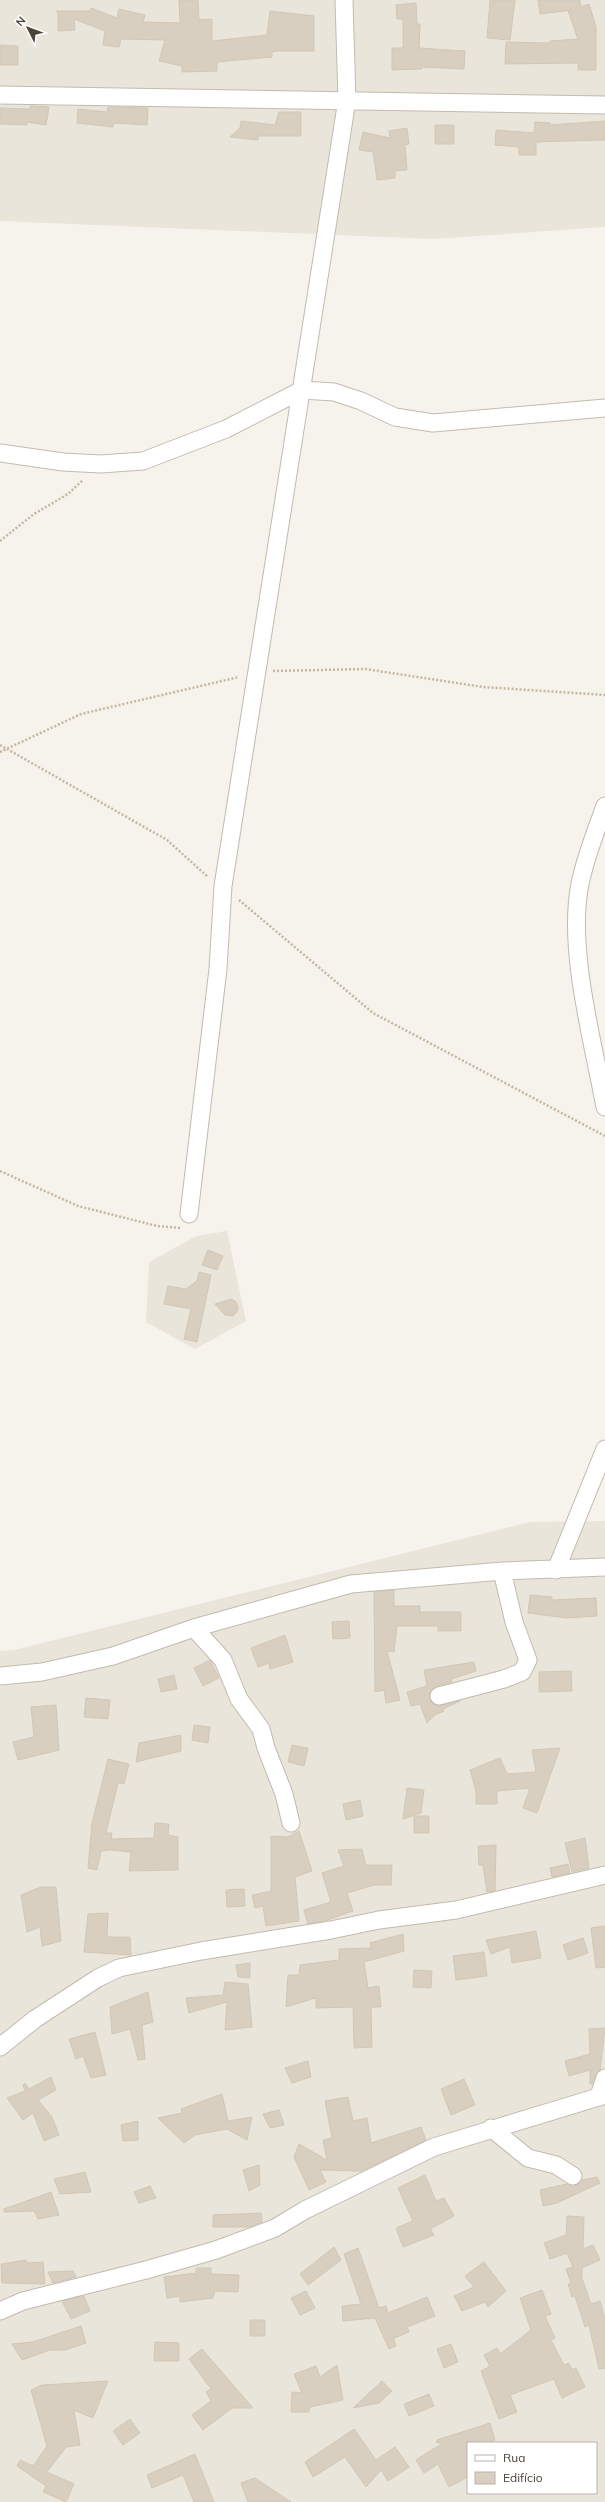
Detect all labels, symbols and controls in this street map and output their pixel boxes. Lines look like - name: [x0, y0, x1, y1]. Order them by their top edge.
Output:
- north arrow: [8, 8, 48, 48]
- text: N: [13, 14, 29, 29]
- legend: [467, 2442, 597, 2494]
- text: Rua: [503, 2450, 525, 2465]
- text: Edifício: [503, 2470, 543, 2485]

